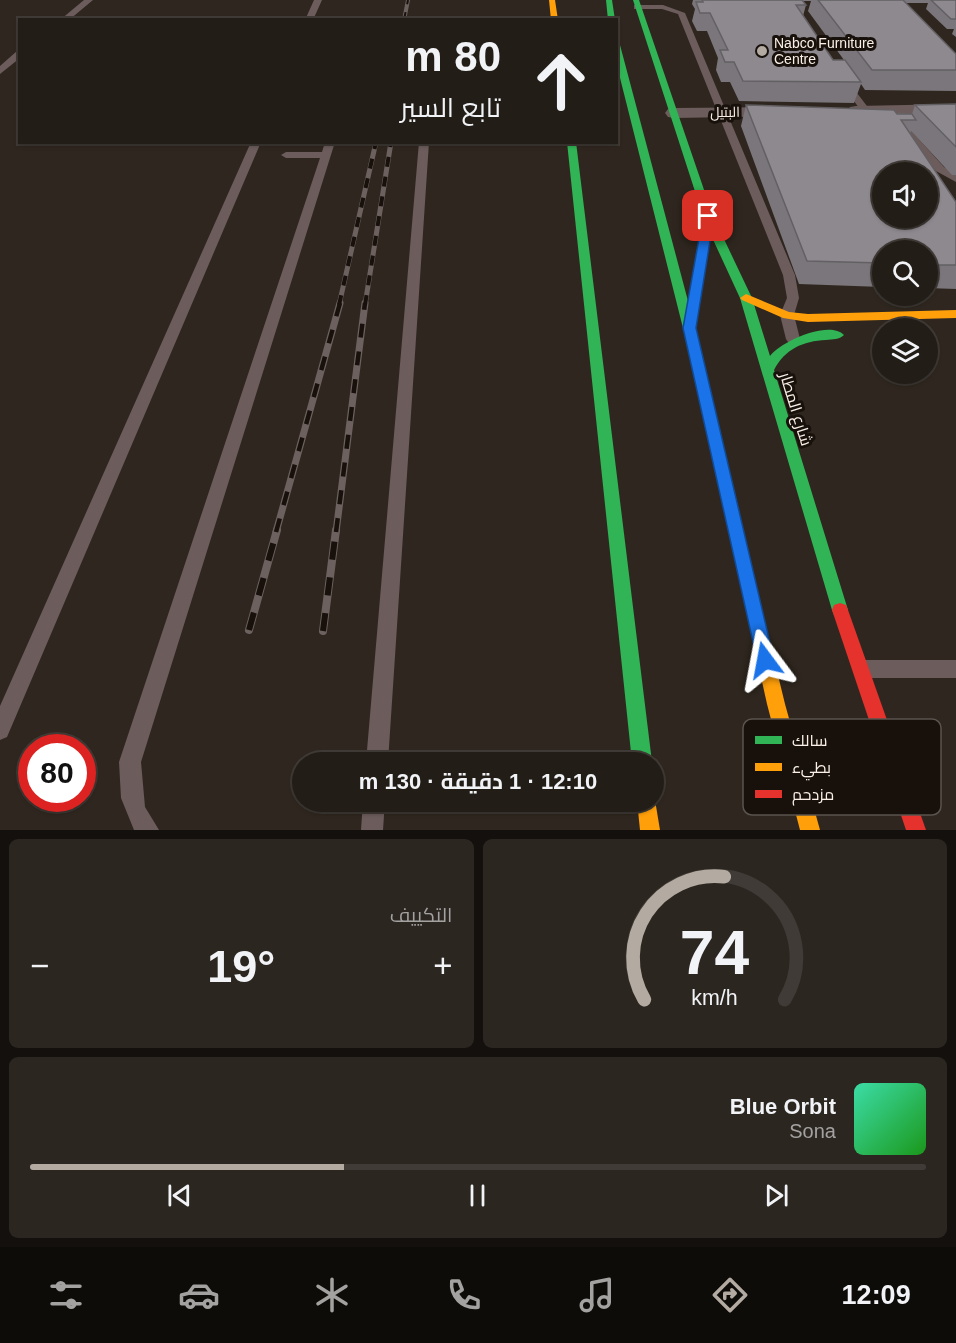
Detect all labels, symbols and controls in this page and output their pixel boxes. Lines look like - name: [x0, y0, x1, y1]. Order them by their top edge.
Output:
- text: 80 m: [405, 33, 501, 80]
- place label: Nabco Furniture Centre: [774, 35, 875, 67]
- icon: ahead: [522, 42, 600, 120]
- marker: Nabco Furniture Centre: [755, 44, 769, 58]
- text: تابع السير: [400, 93, 501, 123]
- street label: البتيل: [710, 104, 740, 120]
- map controls: [872, 162, 938, 384]
- button: sound: [872, 162, 938, 228]
- pin: [682, 190, 733, 241]
- icon: arrive: [691, 199, 724, 232]
- button: search: [872, 240, 938, 306]
- button: layers: [872, 318, 938, 384]
- street label: شارع المطار: [774, 369, 815, 449]
- position arrow: [733, 628, 797, 692]
- legend: [743, 719, 941, 815]
- text: سالك: [792, 732, 827, 749]
- speed limit sign: 80: [18, 734, 96, 812]
- text: بطيء: [792, 759, 831, 781]
- text: 12:10 · 1 دقيقة · 130 m: [359, 769, 597, 794]
- text: مزدحم: [792, 786, 834, 806]
- text: التكييف: [390, 904, 453, 926]
- text: 74: [680, 918, 750, 987]
- text: 19°: [207, 941, 275, 992]
- text: −: [30, 947, 49, 984]
- text: +: [433, 947, 453, 984]
- text: km/h: [692, 987, 738, 1011]
- text: Blue Orbit: [730, 1094, 836, 1119]
- text: Sona: [789, 1120, 836, 1142]
- icon: previous: [163, 1179, 196, 1212]
- icon: pause: [461, 1179, 494, 1212]
- icon: next: [760, 1179, 793, 1212]
- icon: filters: [45, 1274, 87, 1316]
- icon: car: [178, 1274, 220, 1316]
- icon: climate: [311, 1274, 353, 1316]
- icon: phone: [443, 1274, 485, 1316]
- icon: music: [576, 1274, 618, 1316]
- icon: directions: [709, 1274, 751, 1316]
- text: 12:09: [842, 1280, 911, 1310]

